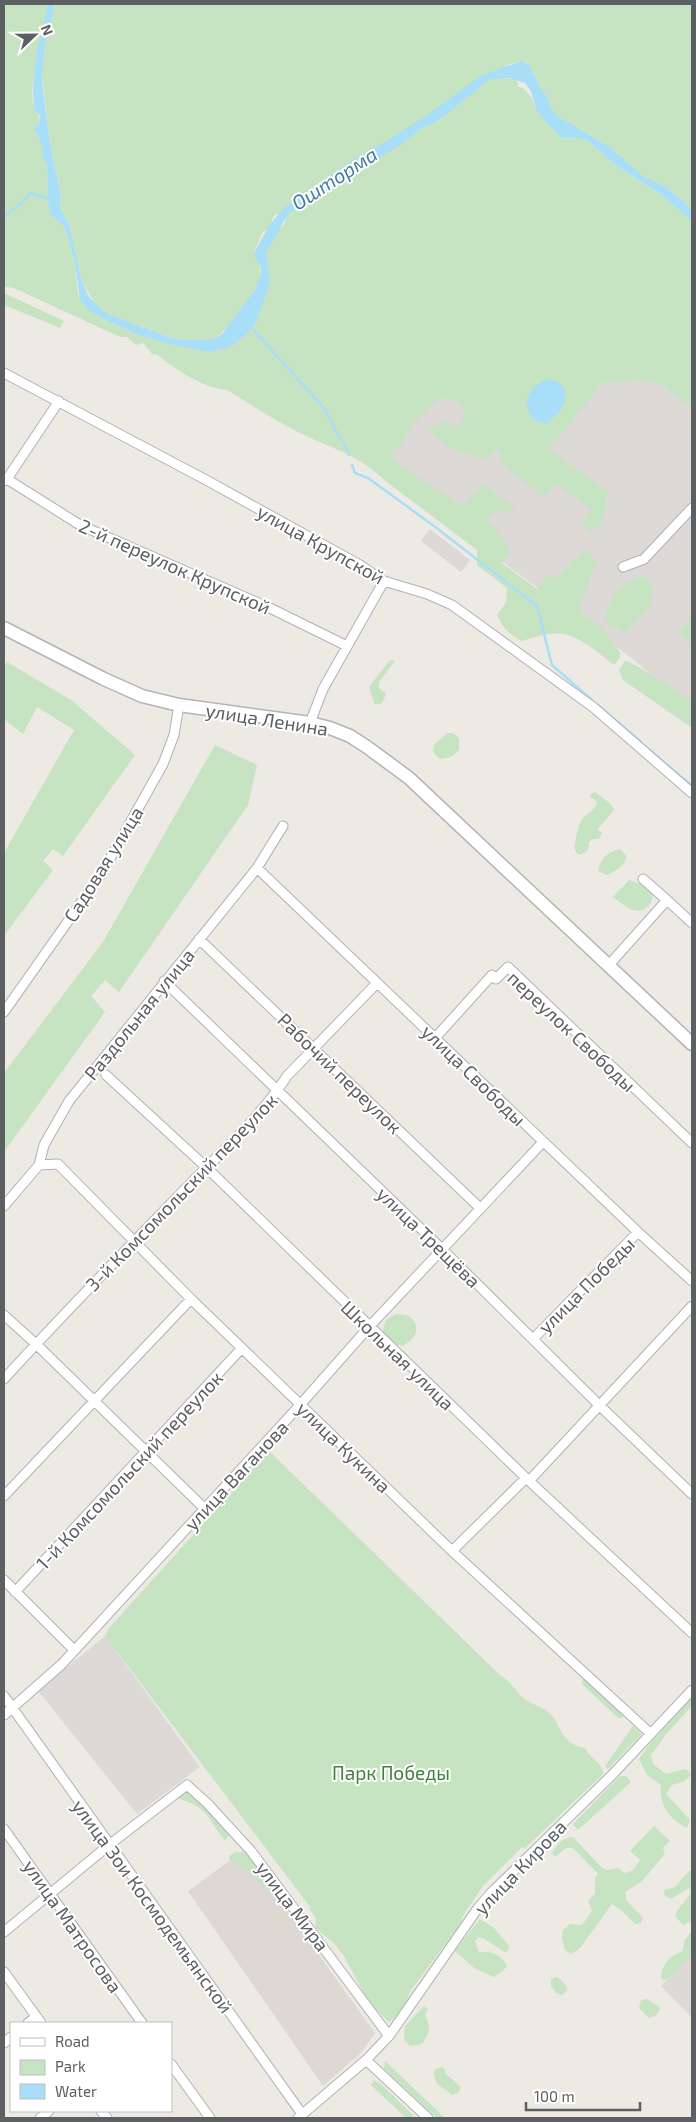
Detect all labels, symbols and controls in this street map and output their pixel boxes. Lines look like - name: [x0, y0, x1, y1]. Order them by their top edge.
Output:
- north arrow: [10, 10, 60, 60]
- text: N: [38, 22, 57, 38]
- water label: Ошторма: [287, 141, 381, 215]
- street label: улица Крупской: [253, 499, 389, 589]
- street label: 2-й переулок Крупской: [75, 513, 274, 620]
- street label: улица Ленина: [204, 698, 330, 741]
- street label: Садовая улица: [58, 802, 149, 927]
- street label: Раздольная улица: [79, 944, 200, 1085]
- street label: переулок Свободы: [503, 966, 641, 1097]
- street label: Рабочий переулок: [272, 1008, 407, 1139]
- street label: улица Свободы: [416, 1020, 531, 1131]
- street label: 3-й Комсомольский переулок: [80, 1088, 282, 1296]
- street label: улица Трещёва: [372, 1182, 486, 1293]
- street label: улица Победы: [533, 1232, 640, 1339]
- street label: Школьная улица: [336, 1295, 459, 1415]
- street label: 1-й Комсомольский переулок: [31, 1366, 228, 1575]
- street label: улица Кукина: [292, 1397, 396, 1498]
- street label: улица Ваганова: [179, 1415, 293, 1535]
- park label: Парк Победы: [332, 1761, 450, 1784]
- street label: улица Зои Космодемьянской: [67, 1795, 238, 2018]
- street label: улица Кирова: [469, 1815, 572, 1920]
- street label: улица Матросова: [18, 1855, 127, 1997]
- street label: улица Мира: [251, 1856, 334, 1956]
- legend: [10, 2022, 172, 2112]
- text: Road: [55, 2032, 90, 2050]
- text: Park: [55, 2057, 86, 2075]
- scale bar: [526, 2080, 640, 2112]
- text: Water: [55, 2082, 97, 2100]
- text: 100 m: [534, 2087, 575, 2105]

